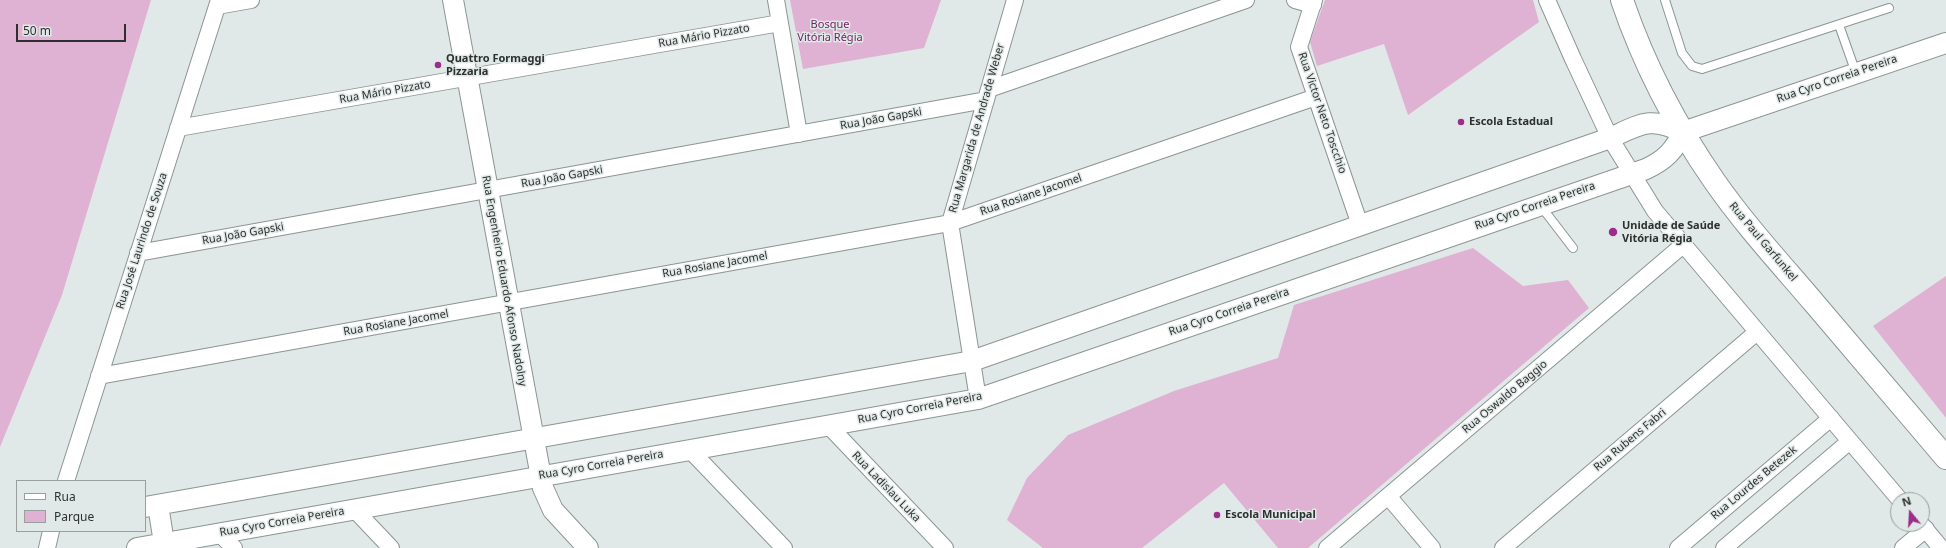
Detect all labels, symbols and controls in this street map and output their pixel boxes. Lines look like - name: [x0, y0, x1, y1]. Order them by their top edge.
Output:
- scale bar: [18, 16, 128, 42]
- park label: Bosque Vitória Régia: [797, 18, 863, 44]
- street label: Rua Mário Pizzato: [657, 21, 751, 51]
- text: 50 m: [23, 22, 51, 39]
- street label: Rua Margarida de Andrade Weber: [946, 42, 1008, 214]
- street label: Rua Victor Neto Toscchio: [1295, 51, 1349, 175]
- place label: Quattro Formaggi Pizzaria: [446, 52, 545, 78]
- street label: Rua Cyro Correia Pereira: [1775, 52, 1899, 106]
- marker: Quattro Formaggi Pizzaria: [433, 60, 443, 70]
- street label: Rua Mário Pizzato: [338, 77, 432, 107]
- street label: Rua João Gapski: [839, 105, 923, 133]
- place label: Escola Estadual: [1469, 115, 1553, 129]
- marker: Escola Estadual: [1456, 117, 1466, 127]
- street label: Rua João Gapski: [520, 163, 604, 191]
- street label: Rua José Laurindo de Souza: [114, 171, 170, 311]
- street label: Rua Rosiane Jacomel: [978, 171, 1084, 219]
- street label: Rua Engenheiro Eduardo Afonso Nadolny: [479, 175, 529, 387]
- street label: Rua Cyro Correia Pereira: [1473, 179, 1597, 233]
- street label: Rua Paul Garfunkel: [1726, 200, 1800, 284]
- place label: Unidade de Saúde Vitória Régia: [1622, 219, 1720, 245]
- street label: Rua João Gapski: [201, 220, 285, 248]
- marker: Unidade de Saúde Vitória Régia: [1607, 226, 1619, 238]
- street label: Rua Rosiane Jacomel: [661, 249, 769, 281]
- street label: Rua Cyro Correia Pereira: [1167, 285, 1291, 339]
- street label: Rua Rosiane Jacomel: [342, 307, 450, 339]
- street label: Rua Oswaldo Baggio: [1460, 358, 1550, 436]
- street label: Rua Cyro Correia Pereira: [857, 389, 983, 427]
- street label: Rua Rubens Fabri: [1591, 406, 1669, 474]
- street label: Rua Lourdes Betezek: [1708, 443, 1800, 523]
- street label: Rua Cyro Correia Pereira: [538, 448, 664, 482]
- street label: Rua Ladislau Luka: [849, 449, 923, 525]
- legend: [16, 480, 146, 532]
- text: Rua: [54, 488, 76, 505]
- north arrow: [1890, 492, 1930, 532]
- text: N: [1900, 493, 1913, 510]
- street label: Rua Cyro Correia Pereira: [219, 505, 345, 539]
- text: Parque: [54, 508, 94, 525]
- place label: Escola Municipal: [1225, 508, 1316, 522]
- marker: Escola Municipal: [1212, 510, 1222, 520]

